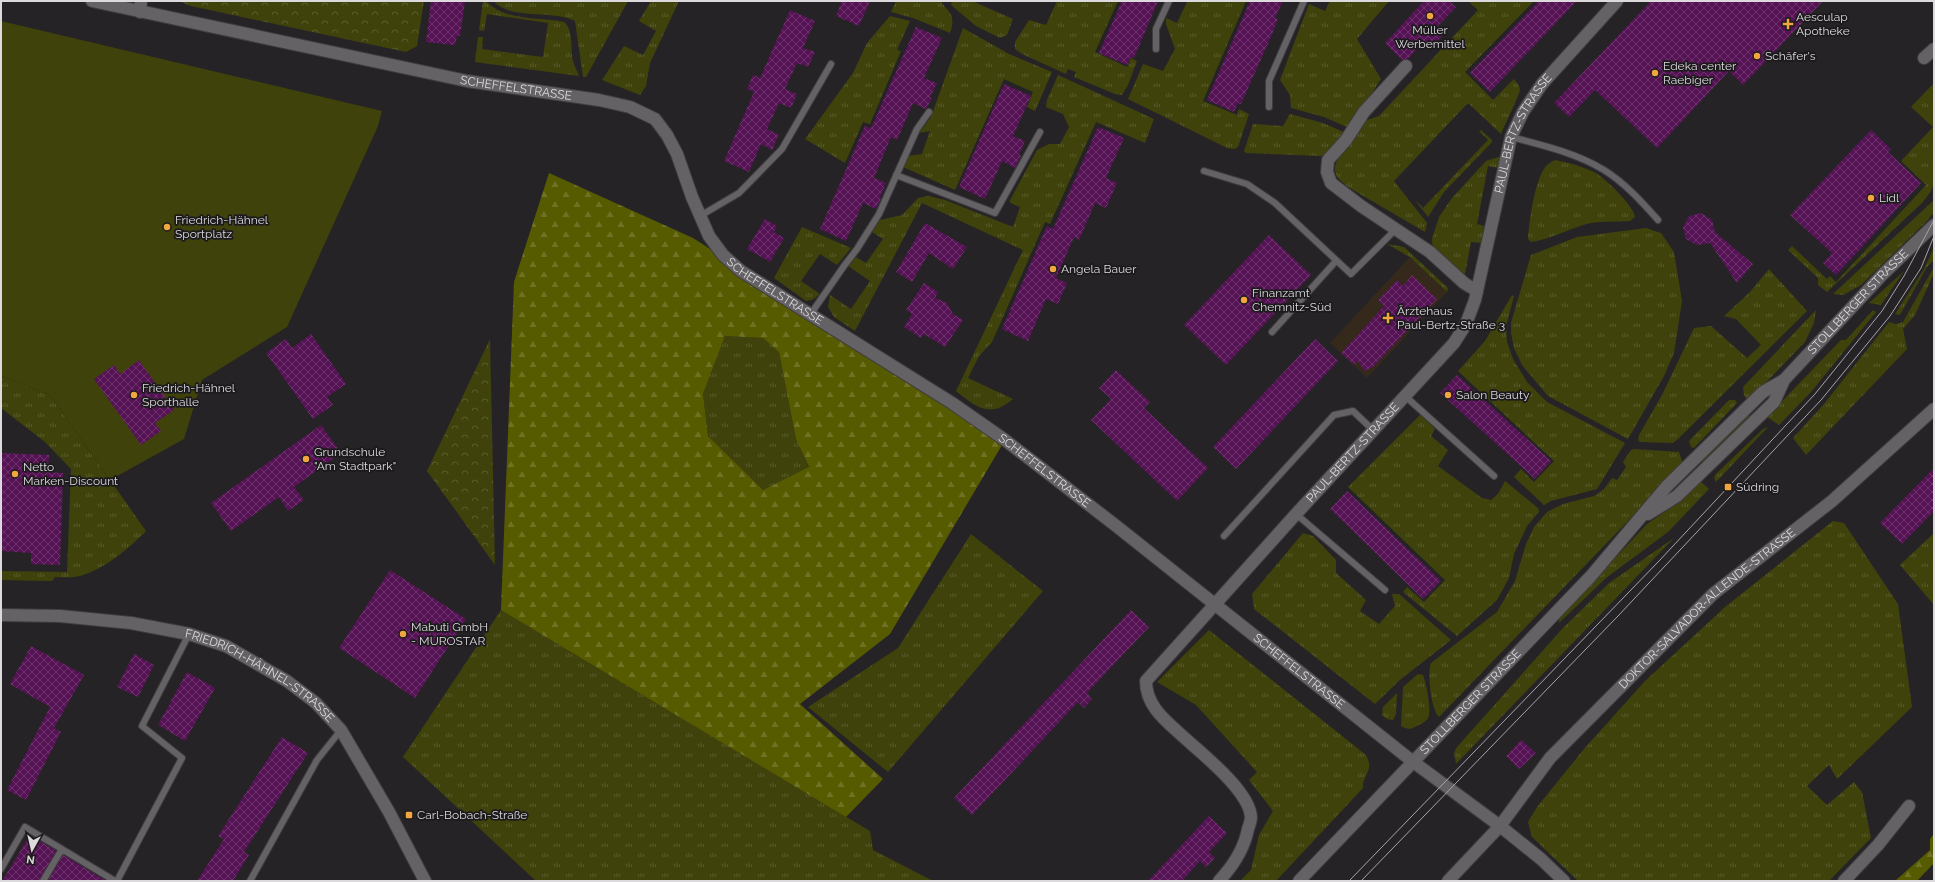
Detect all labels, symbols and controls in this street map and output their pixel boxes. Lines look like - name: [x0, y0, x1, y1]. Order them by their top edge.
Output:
- place label: Aesculap Apotheke: [1796, 10, 1850, 38]
- marker: Müller Werbemittel: [1425, 11, 1435, 21]
- marker: Aesculap Apotheke: [1783, 19, 1793, 29]
- place label: Müller Werbemittel: [1395, 23, 1465, 51]
- place label: Schäfer's: [1765, 49, 1816, 63]
- marker: Schäfer's: [1752, 51, 1762, 61]
- place label: Edeka center Raebiger: [1663, 59, 1737, 87]
- marker: Edeka center Raebiger: [1650, 68, 1660, 78]
- street label: PAUL-BERTZ-STRASSE: [1492, 71, 1555, 195]
- street label: SCHEFFELSTRASSE: [459, 73, 573, 103]
- place label: Lidl: [1879, 191, 1900, 205]
- marker: Lidl: [1866, 193, 1876, 203]
- place label: Friedrich-Hähnel Sportplatz: [175, 213, 269, 241]
- marker: Friedrich-Hähnel Sportplatz: [162, 222, 172, 232]
- street label: STOLLBERGER STRASSE: [1805, 247, 1911, 357]
- street label: SCHEFFELSTRASSE: [724, 255, 826, 328]
- place label: Angela Bauer: [1061, 262, 1137, 276]
- marker: Angela Bauer: [1048, 264, 1058, 274]
- place label: Finanzamt Chemnitz-Süd: [1252, 286, 1332, 314]
- marker: Finanzamt Chemnitz-Süd: [1239, 295, 1249, 305]
- place label: Ärztehaus Paul-Bertz-Straße 3: [1397, 304, 1505, 332]
- marker: Ärztehaus Paul-Bertz-Straße 3: [1382, 312, 1394, 324]
- place label: Friedrich-Hähnel Sporthalle: [142, 381, 236, 409]
- place label: Salon Beauty: [1456, 388, 1530, 402]
- marker: Friedrich-Hähnel Sporthalle: [129, 390, 139, 400]
- marker: Salon Beauty: [1443, 390, 1453, 400]
- street label: PAUL-BERTZ-STRASSE: [1303, 400, 1402, 505]
- street label: SCHEFFELSTRASSE: [996, 431, 1093, 510]
- place label: Grundschule "Am Stadtpark": [314, 445, 396, 473]
- marker: Grundschule "Am Stadtpark": [301, 454, 311, 464]
- place label: Netto Marken-Discount: [23, 460, 118, 488]
- marker: Netto Marken-Discount: [10, 469, 20, 479]
- place label: Südring: [1736, 480, 1779, 494]
- marker: Südring: [1723, 482, 1733, 492]
- street label: DOKTOR-SALVADOR-ALLENDE-STRASSE: [1616, 525, 1798, 692]
- place label: Mabuti GmbH - MUROSTAR: [411, 620, 488, 648]
- street label: FRIEDRICH-HÄHNEL-STRASSE: [184, 626, 337, 725]
- marker: Mabuti GmbH - MUROSTAR: [398, 629, 408, 639]
- street label: SCHEFFELSTRASSE: [1251, 631, 1347, 712]
- street label: STOLLBERGER STRASSE: [1417, 647, 1524, 757]
- place label: Carl-Bobach-Straße: [417, 808, 527, 822]
- marker: Carl-Bobach-Straße: [404, 810, 414, 820]
- north arrow: [12, 830, 52, 870]
- text: N: [26, 852, 36, 866]

